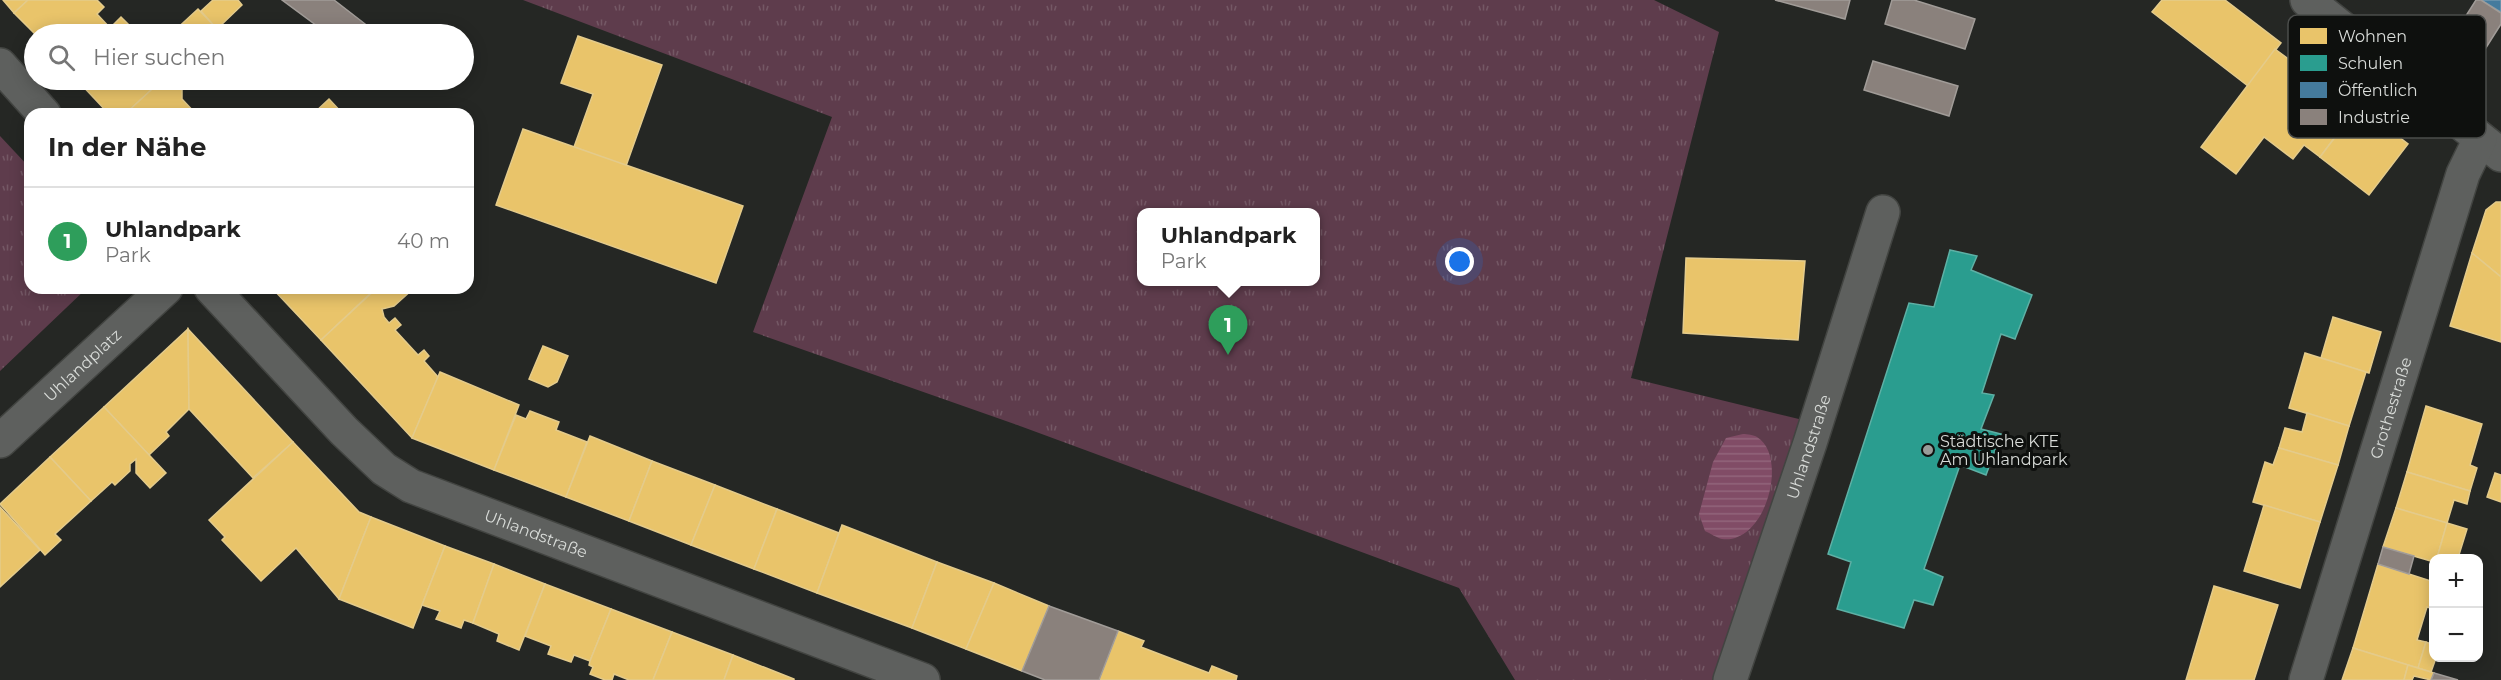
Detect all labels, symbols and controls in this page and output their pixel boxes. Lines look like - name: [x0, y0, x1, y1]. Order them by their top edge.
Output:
- legend: [2288, 15, 2486, 138]
- search box: [24, 24, 474, 90]
- text: Wohnen: [2338, 27, 2407, 46]
- icon: search: [45, 41, 78, 74]
- text: Hier suchen: [93, 44, 225, 71]
- text: Schulen: [2338, 54, 2403, 73]
- text: Öffentlich: [2338, 80, 2417, 100]
- text: Industrie: [2338, 108, 2410, 127]
- text: In der Nähe: [48, 131, 206, 163]
- popup: [1137, 208, 1320, 286]
- text: Uhlandpark: [105, 216, 241, 243]
- text: Uhlandpark: [1161, 222, 1296, 249]
- text: 1: [64, 229, 71, 253]
- text: 40 m: [397, 229, 450, 253]
- text: Park: [105, 243, 151, 267]
- your location: [1445, 247, 1474, 276]
- text: Park: [1161, 249, 1206, 273]
- pin: 1: [1208, 306, 1248, 355]
- street label: Uhlandplatz: [40, 325, 125, 405]
- street label: Grothestraße: [2366, 355, 2415, 461]
- street label: Uhlandstraße: [1782, 392, 1834, 502]
- place label: Städtische KTE Am Uhlandpark: [1940, 432, 2068, 469]
- marker: Städtische KTE Am Uhlandpark: [1921, 443, 1935, 457]
- street label: Uhlandstraße: [482, 505, 590, 562]
- map controls: [2429, 554, 2483, 662]
- button: +: [2429, 554, 2483, 608]
- button: −: [2429, 608, 2483, 662]

